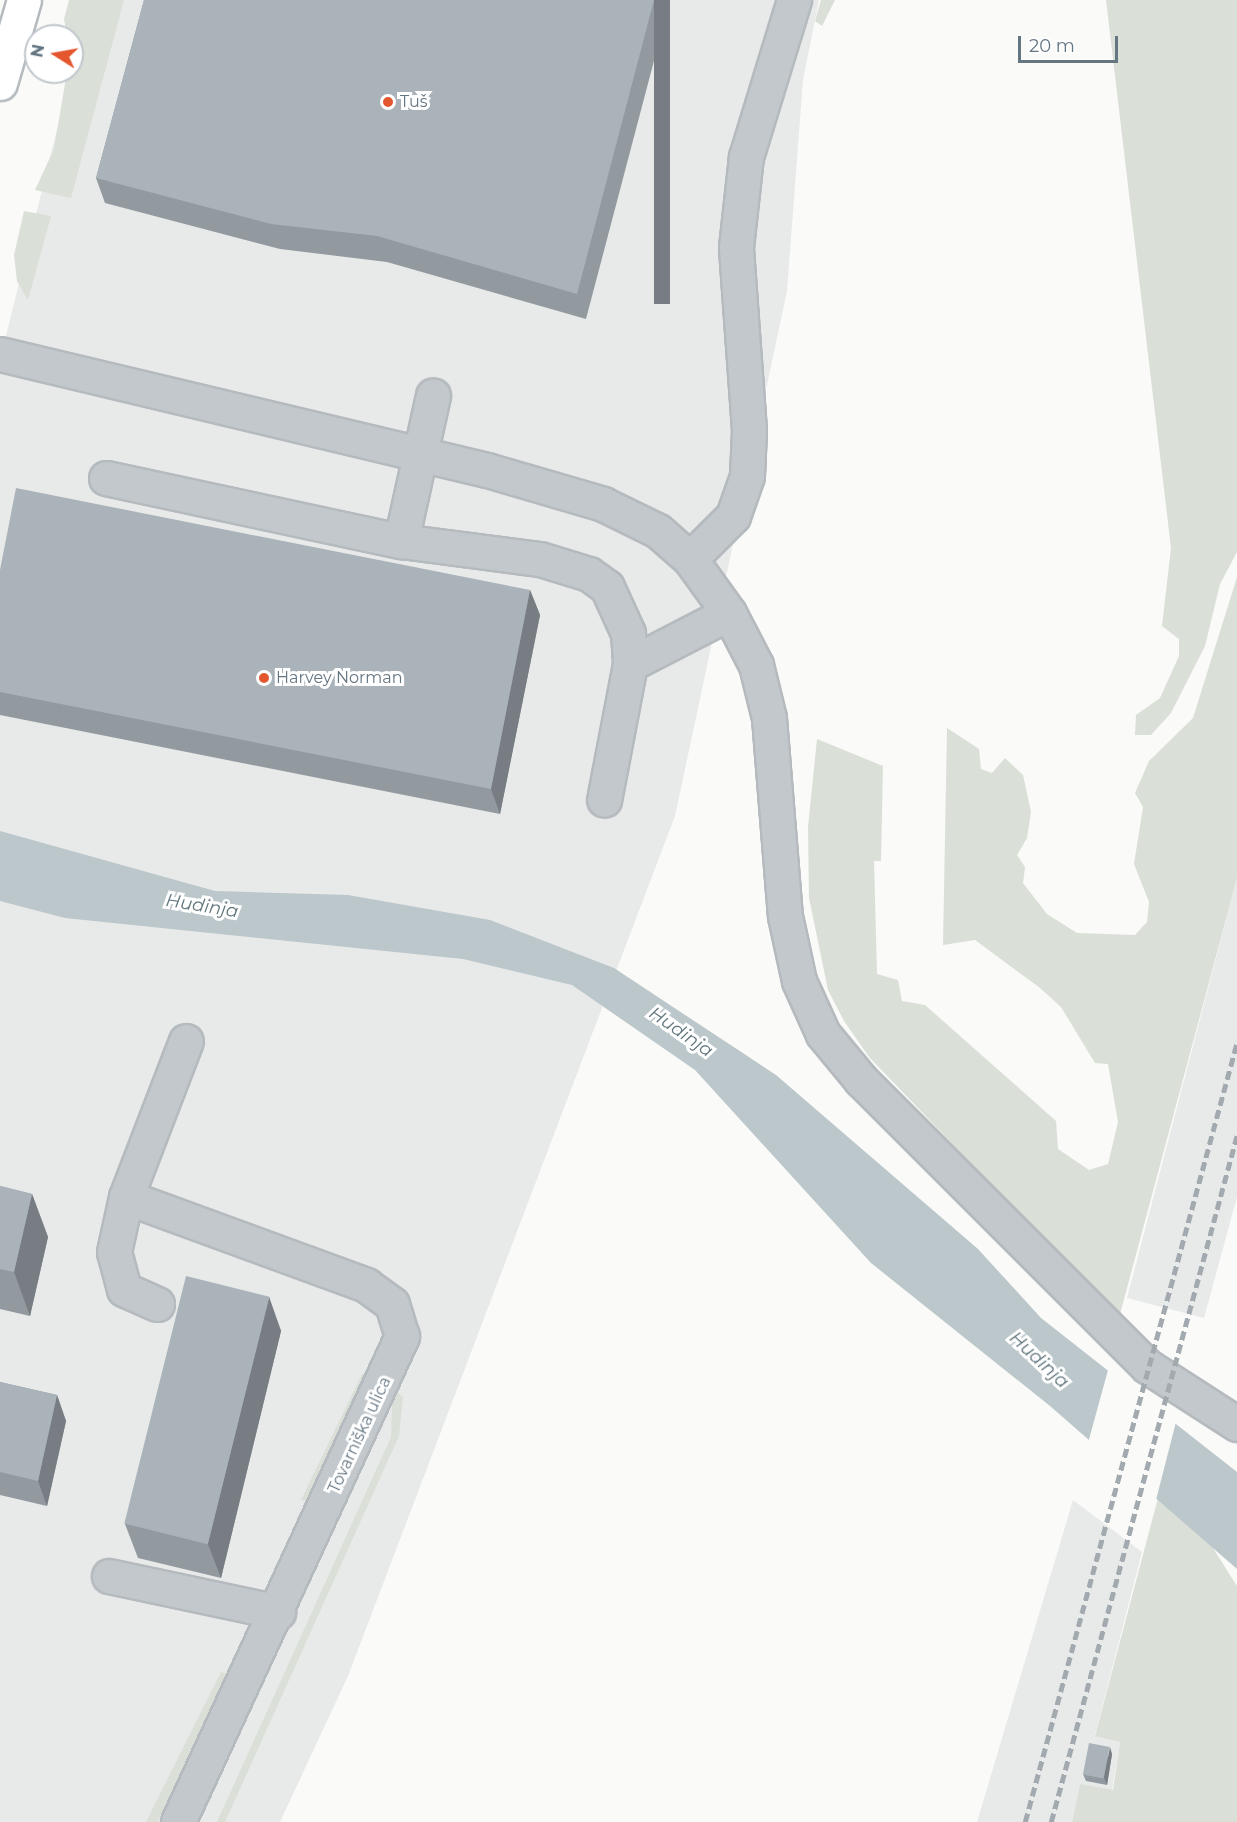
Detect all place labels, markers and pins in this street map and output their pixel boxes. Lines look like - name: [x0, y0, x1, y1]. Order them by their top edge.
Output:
- place label: Tuš: [400, 92, 428, 112]
- marker: Tuš: [381, 95, 395, 109]
- place label: Harvey Norman: [276, 668, 403, 688]
- marker: Harvey Norman: [257, 671, 271, 685]

